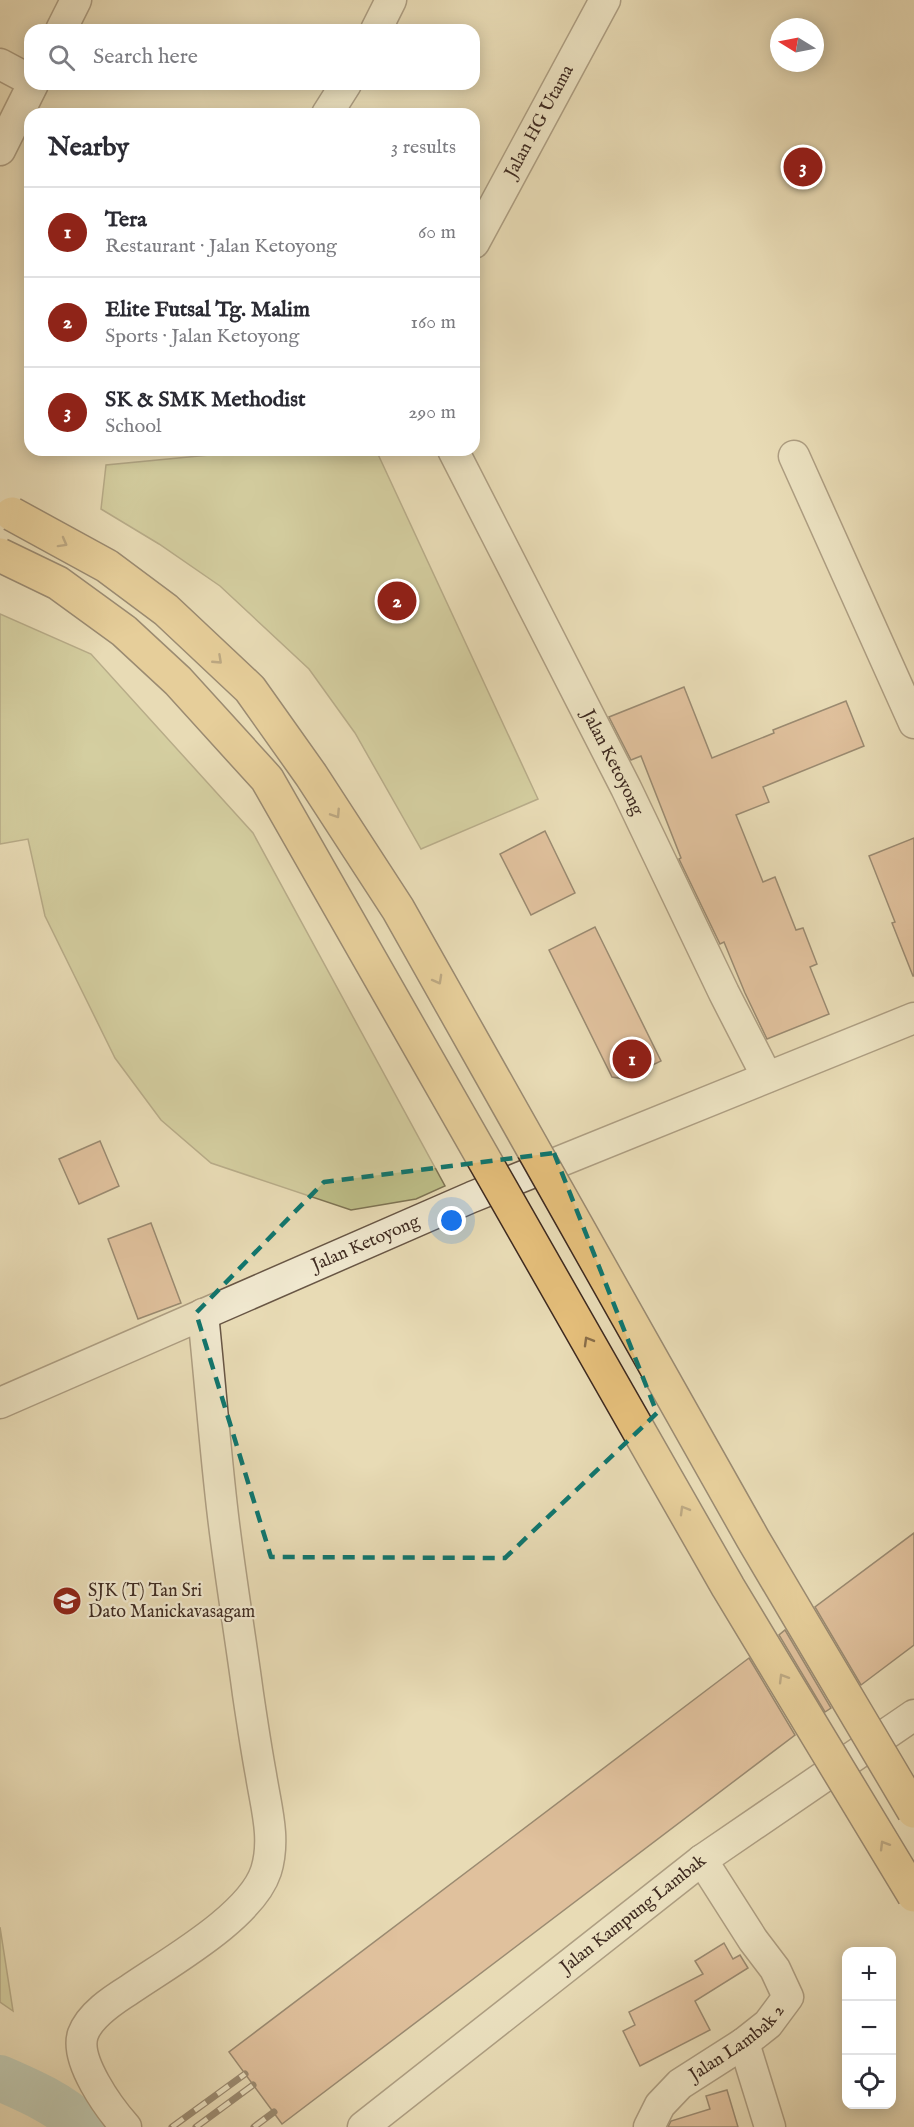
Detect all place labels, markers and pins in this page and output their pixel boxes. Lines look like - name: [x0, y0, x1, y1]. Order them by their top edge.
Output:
- pin: 3: [784, 144, 822, 190]
- pin: 2: [378, 578, 416, 624]
- pin: 1: [612, 1036, 652, 1082]
- place label: SJK (T) Tan Sri Dato Manickavasagam: [88, 1580, 255, 1624]
- school or university icon: SJK (T) Tan Sri Dato Manickavasagam: [51, 1585, 83, 1617]

